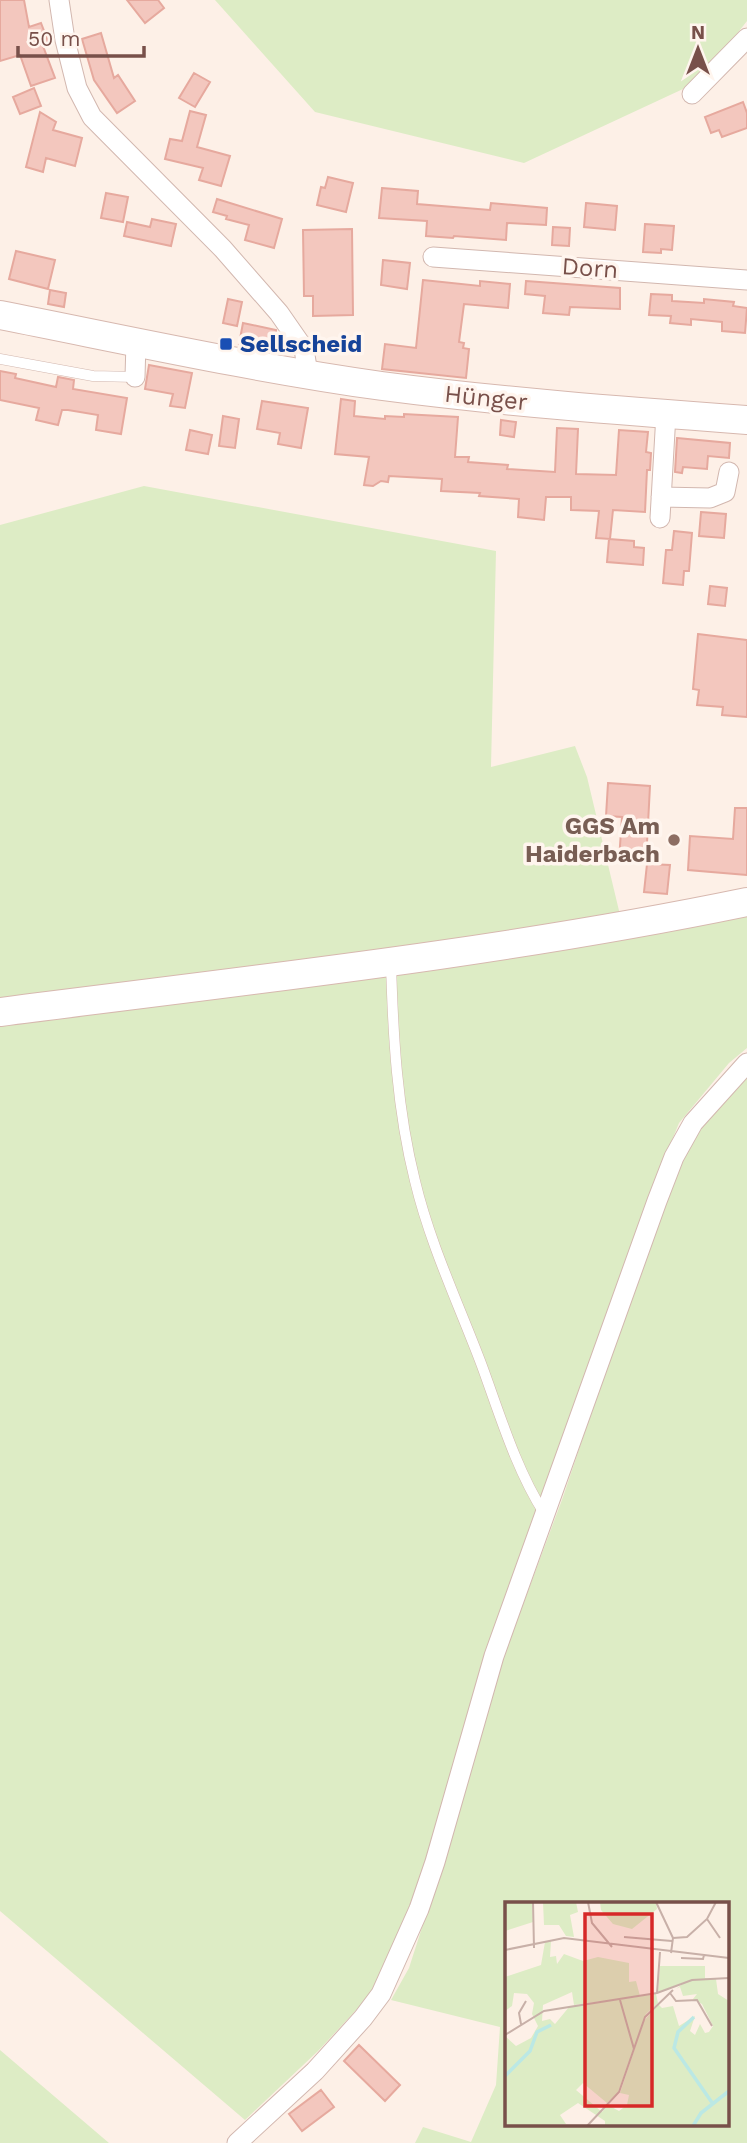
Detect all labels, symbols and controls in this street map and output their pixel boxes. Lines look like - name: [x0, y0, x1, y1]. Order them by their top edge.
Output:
- scale bar: [18, 14, 144, 58]
- north arrow: [663, 14, 733, 84]
- text: N: [691, 21, 705, 44]
- text: 50 m: [28, 26, 80, 51]
- street label: Dorn: [561, 252, 619, 284]
- place label: Sellscheid: [240, 330, 362, 358]
- marker: Sellscheid: [218, 336, 234, 352]
- street label: Hünger: [443, 380, 529, 416]
- place label: GGS Am Haiderbach: [525, 812, 660, 868]
- marker: GGS Am Haiderbach: [666, 832, 682, 848]
- inset map: [505, 1902, 730, 2126]

